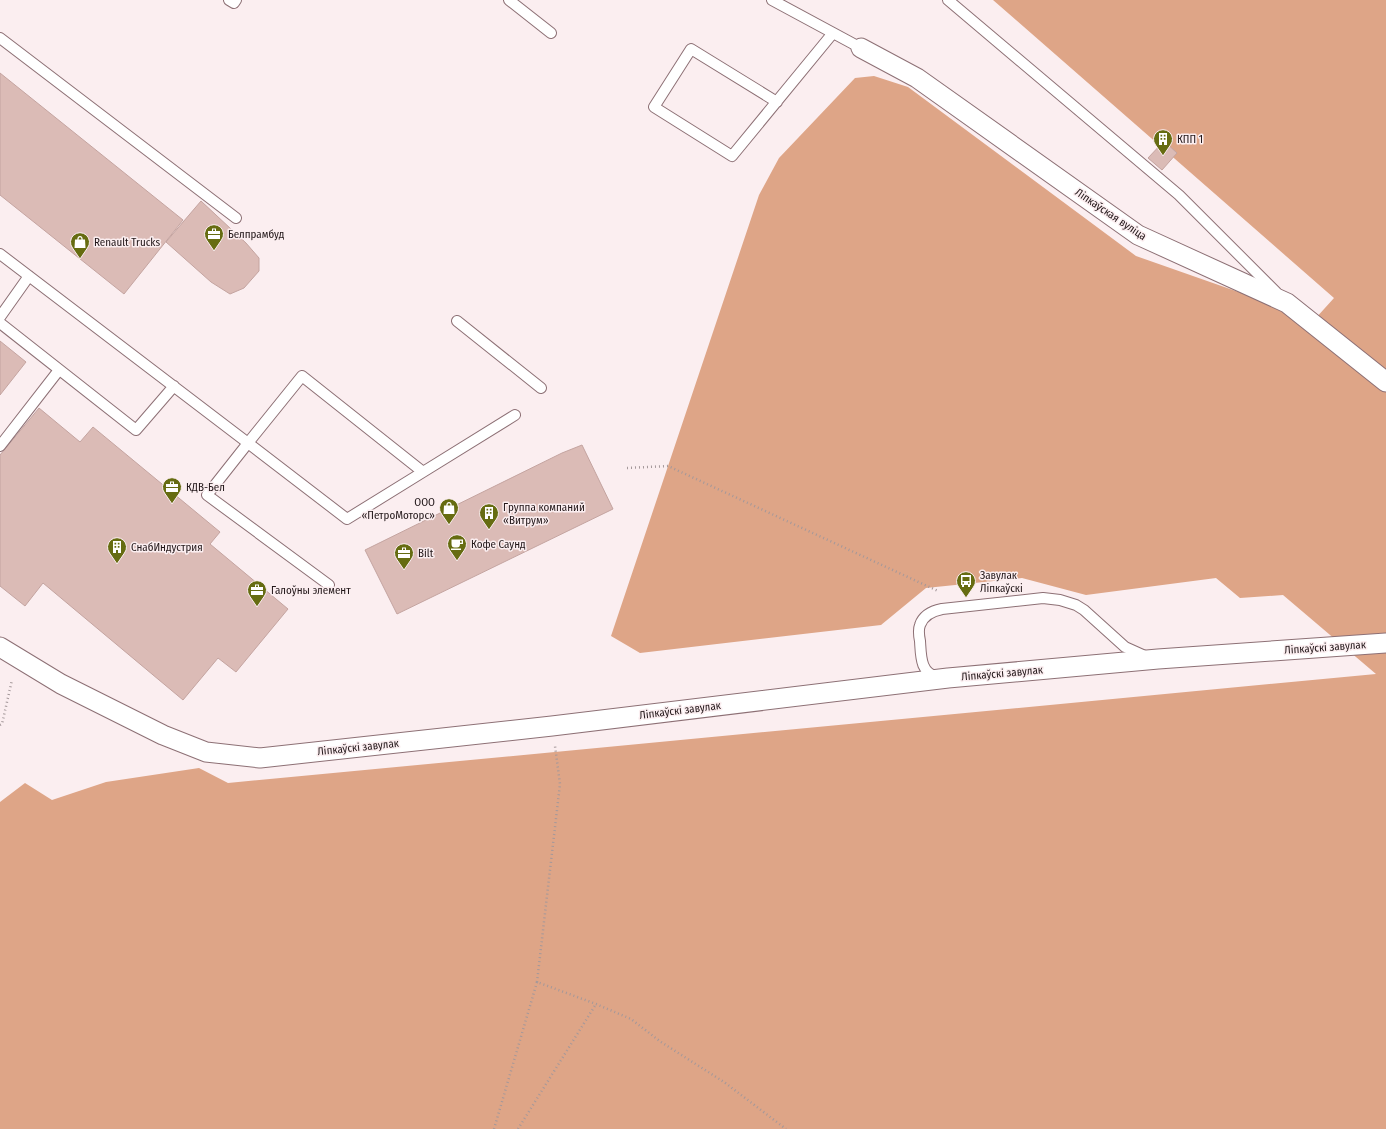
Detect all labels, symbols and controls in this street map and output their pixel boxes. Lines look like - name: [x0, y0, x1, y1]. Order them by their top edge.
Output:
- building icon: КПП 1: [1152, 128, 1174, 156]
- place label: КПП 1: [1177, 133, 1203, 146]
- street label: Ліпкаўская вуліца: [1073, 186, 1149, 243]
- office icon: Белпрамбуд: [203, 223, 225, 251]
- place label: Белпрамбуд: [228, 228, 285, 241]
- shop icon: Renault Trucks: [69, 231, 91, 259]
- place label: Renault Trucks: [94, 236, 160, 249]
- office icon: КДВ-Бел: [161, 476, 183, 504]
- place label: КДВ-Бел: [186, 481, 225, 494]
- place label: ООО «ПетроМоторс»: [361, 496, 435, 522]
- shop icon: ООО «ПетроМоторс»: [438, 497, 460, 525]
- place label: Группа компаний «Витрум»: [503, 501, 585, 527]
- building icon: Группа компаний «Витрум»: [478, 502, 500, 530]
- cafe icon: Кофе Саунд: [446, 533, 468, 561]
- building icon: СнабИндустрия: [106, 536, 128, 564]
- place label: Кофе Саунд: [471, 538, 526, 551]
- place label: СнабИндустрия: [131, 541, 203, 554]
- office icon: Bilt: [393, 542, 415, 570]
- place label: Bilt: [418, 547, 434, 560]
- place label: Завулак Ліпкаўскі: [980, 569, 1023, 595]
- bus stop icon: Завулак Ліпкаўскі: [955, 570, 977, 598]
- office icon: Галоўны элемент: [246, 579, 268, 607]
- place label: Галоўны элемент: [271, 584, 351, 597]
- street label: Ліпкаўскі завулак: [1284, 638, 1367, 657]
- street label: Ліпкаўскі завулак: [961, 663, 1044, 684]
- street label: Ліпкаўскі завулак: [639, 699, 722, 722]
- street label: Ліпкаўскі завулак: [317, 737, 400, 758]

